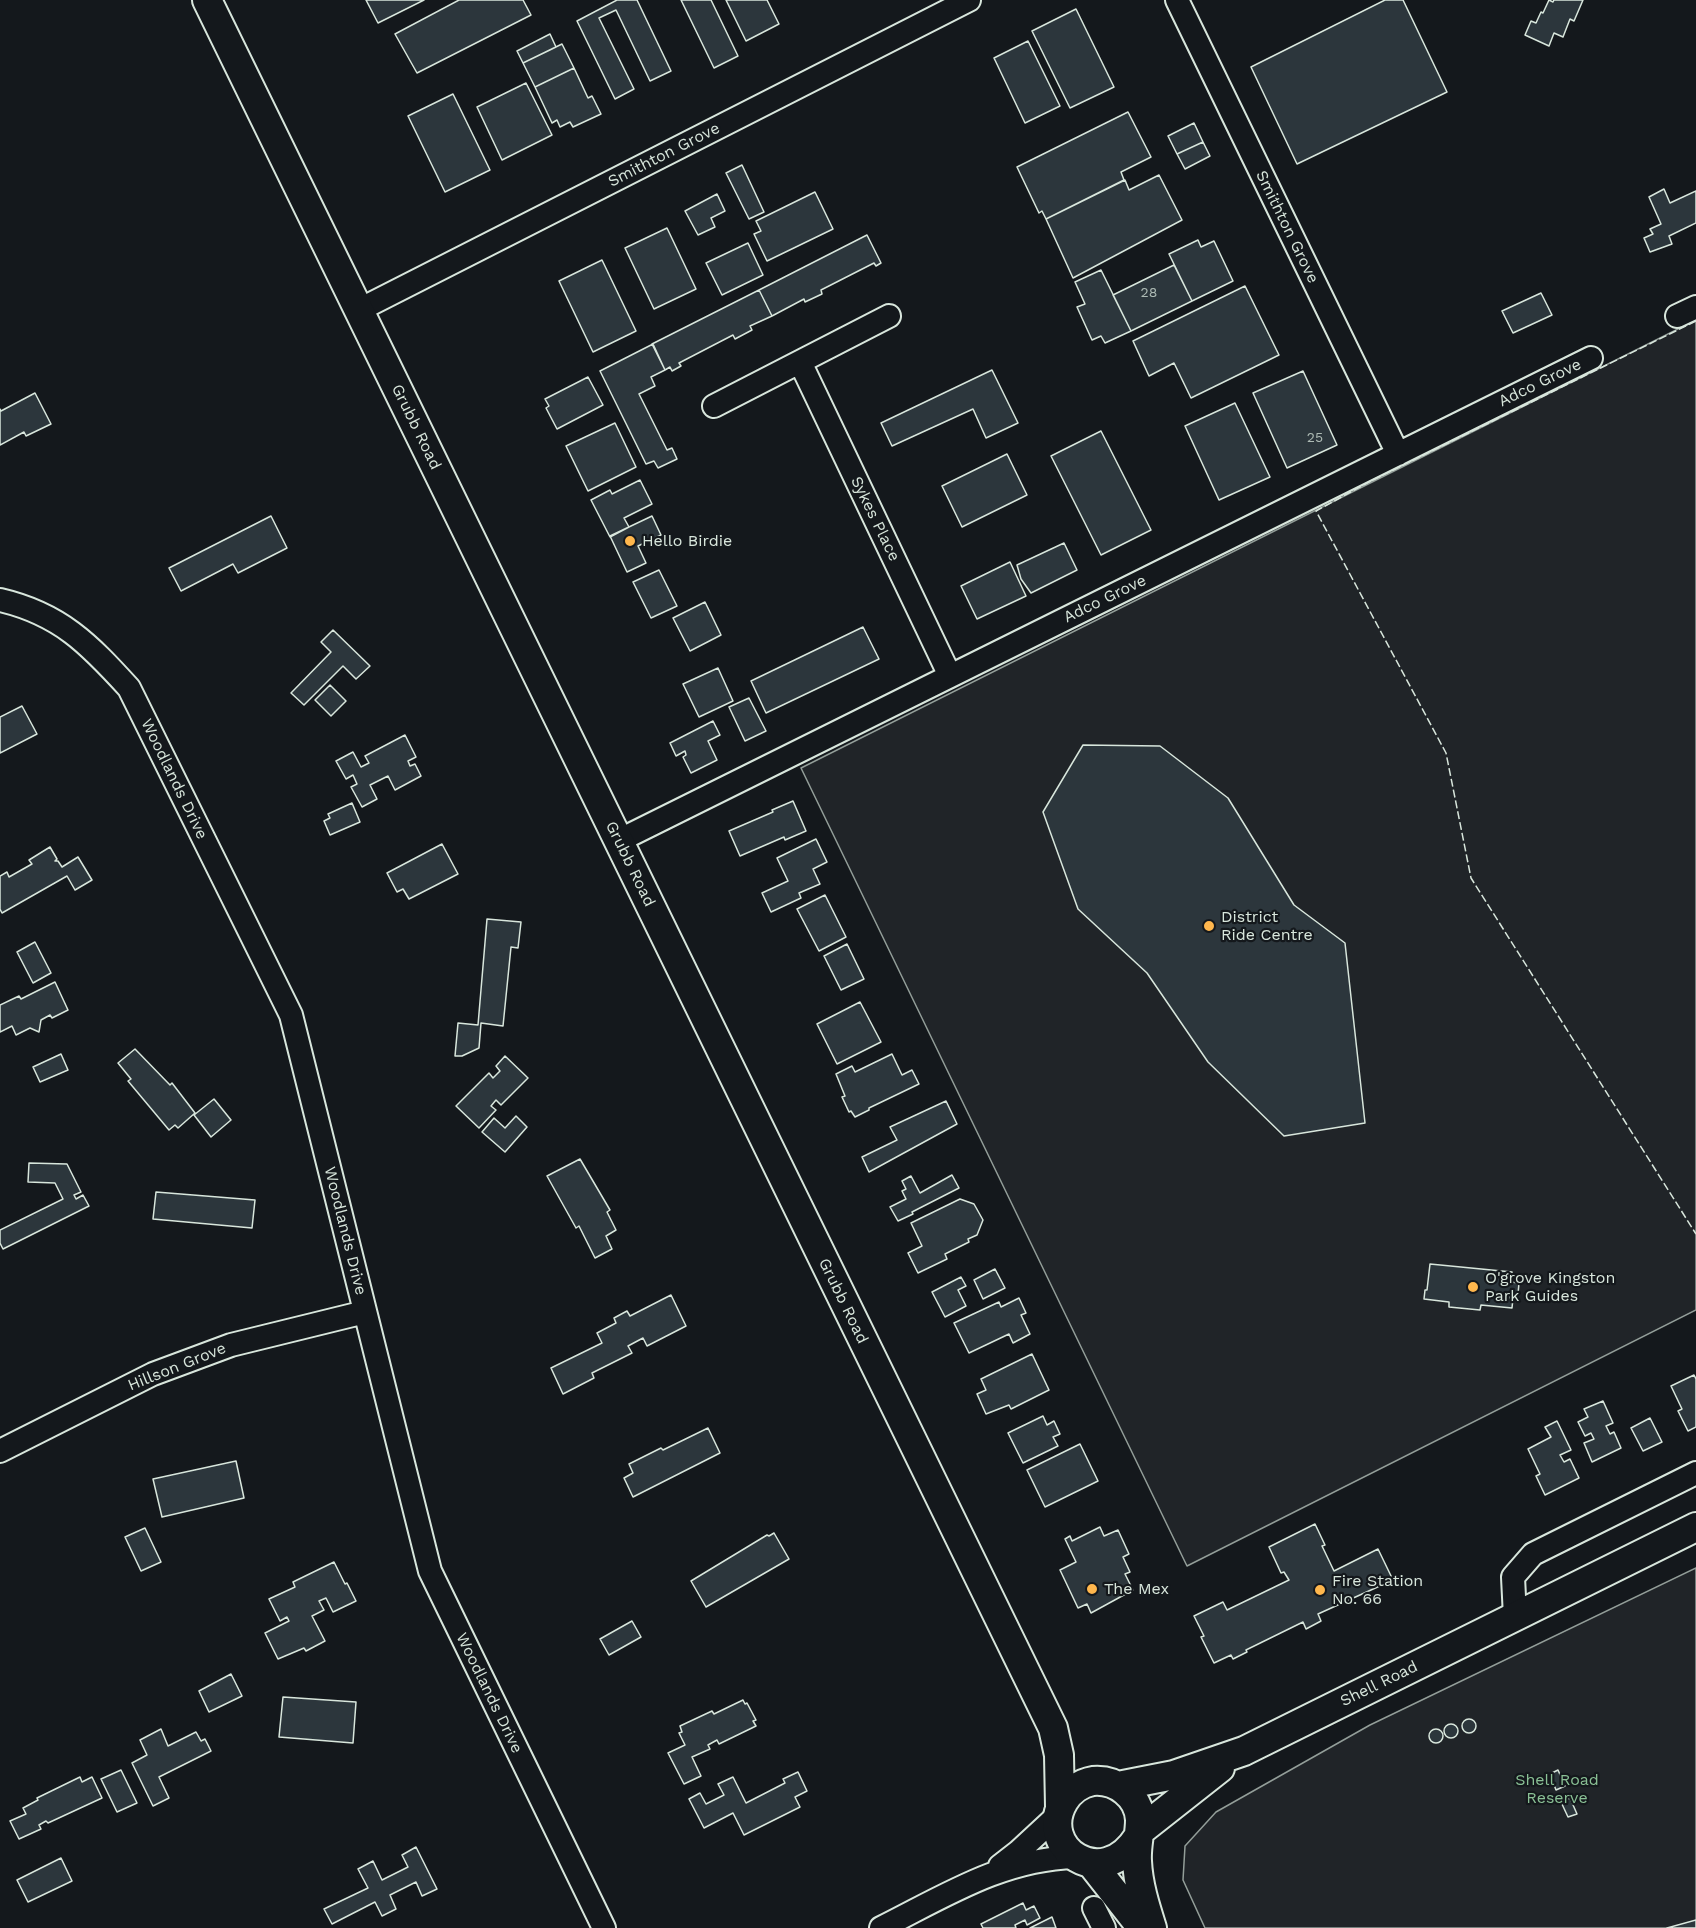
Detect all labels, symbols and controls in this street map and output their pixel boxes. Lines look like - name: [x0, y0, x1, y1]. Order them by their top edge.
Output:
- street label: Smithton Grove: [605, 119, 723, 191]
- street label: Smithton Grove: [1251, 168, 1323, 286]
- house number: 28: [1141, 285, 1157, 301]
- street label: Adco Grove: [1496, 355, 1584, 411]
- street label: Grubb Road: [387, 381, 445, 473]
- house number: 25: [1307, 430, 1323, 446]
- street label: Sykes Place: [846, 473, 904, 565]
- place label: Hello Birdie: [642, 531, 732, 551]
- marker: Hello Birdie: [623, 534, 637, 548]
- street label: Adco Grove: [1061, 571, 1149, 627]
- street label: Woodlands Drive: [137, 716, 211, 842]
- street label: Grubb Road: [601, 818, 659, 910]
- place label: District Ride Centre: [1221, 907, 1313, 945]
- marker: District Ride Centre: [1202, 919, 1216, 933]
- street label: Woodlands Drive: [320, 1165, 370, 1297]
- street label: Grubb Road: [814, 1255, 872, 1347]
- place label: O'grove Kingston Park Guides: [1485, 1268, 1615, 1306]
- marker: O'grove Kingston Park Guides: [1466, 1280, 1480, 1294]
- street label: Hillson Grove: [125, 1339, 229, 1395]
- place label: Fire Station No. 66: [1332, 1571, 1423, 1609]
- place label: The Mex: [1104, 1579, 1169, 1599]
- marker: The Mex: [1085, 1582, 1099, 1596]
- marker: Fire Station No. 66: [1313, 1583, 1327, 1597]
- street label: Woodlands Drive: [452, 1630, 526, 1756]
- street label: Shell Road: [1337, 1657, 1421, 1711]
- park label: Shell Road Reserve: [1515, 1770, 1599, 1808]

